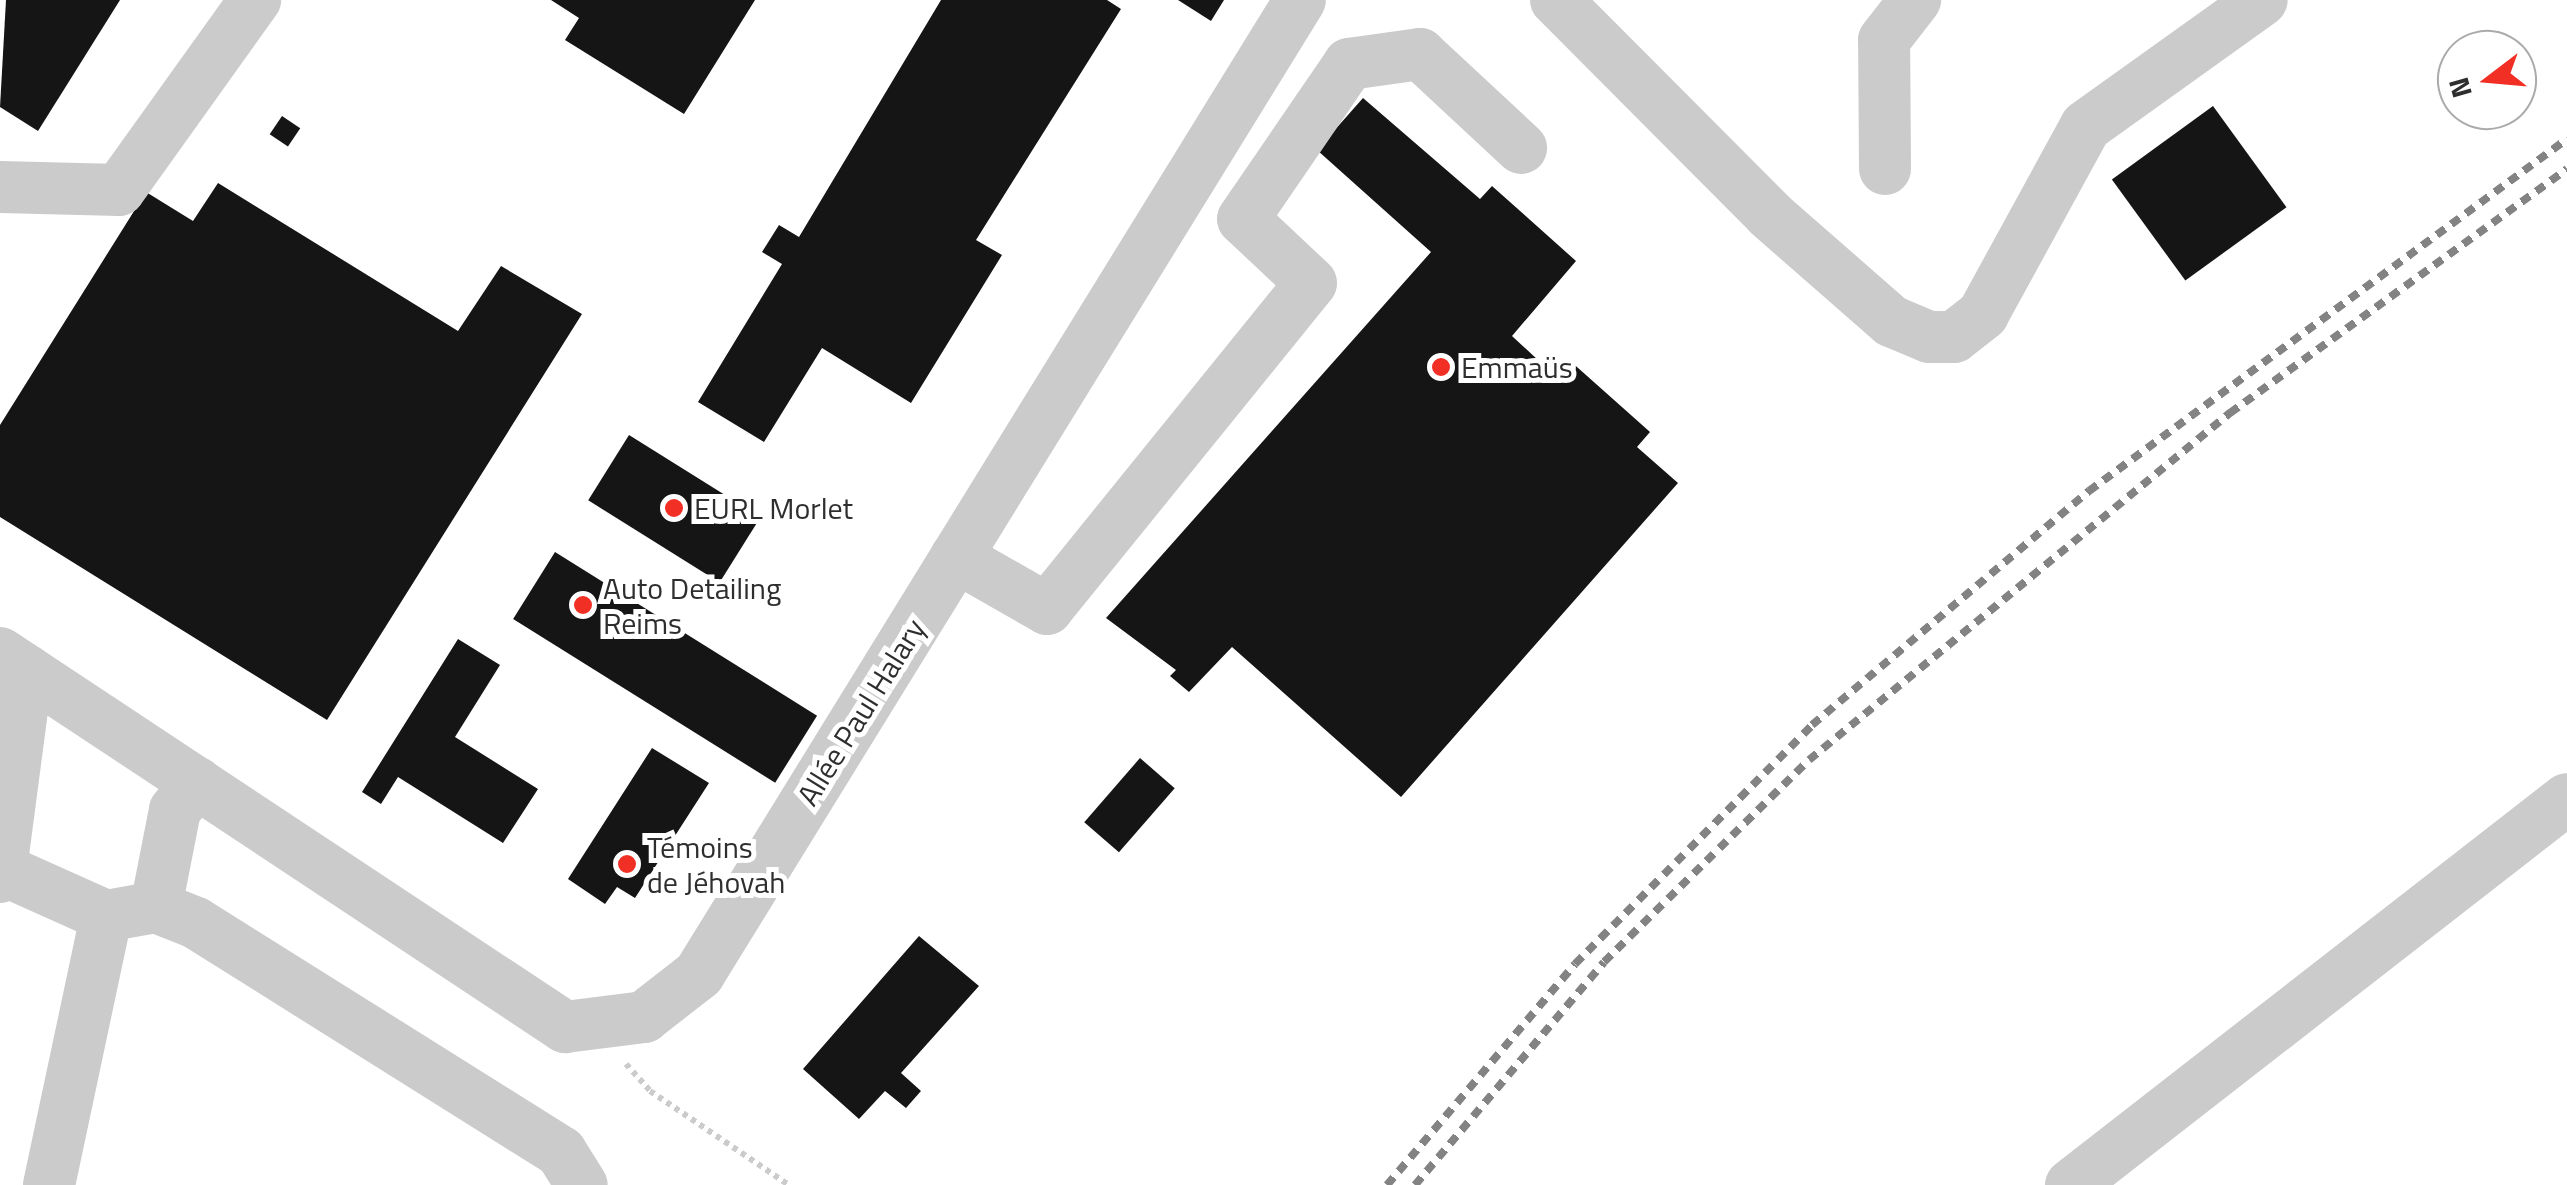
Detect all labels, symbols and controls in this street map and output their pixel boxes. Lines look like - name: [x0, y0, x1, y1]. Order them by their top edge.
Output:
- north arrow: [2437, 30, 2537, 130]
- text: N: [2436, 73, 2483, 103]
- place label: Emmaüs: [1461, 349, 1573, 385]
- marker: Emmaüs: [1430, 356, 1452, 378]
- place label: EURL Morlet: [694, 490, 853, 526]
- marker: EURL Morlet: [663, 497, 685, 519]
- place label: Auto Detailing Reims: [603, 570, 781, 640]
- marker: Auto Detailing Reims: [572, 594, 594, 616]
- street label: Allée Paul Halary: [789, 612, 933, 812]
- place label: Témoins de Jéhovah: [647, 829, 785, 900]
- marker: Témoins de Jéhovah: [616, 853, 638, 875]

